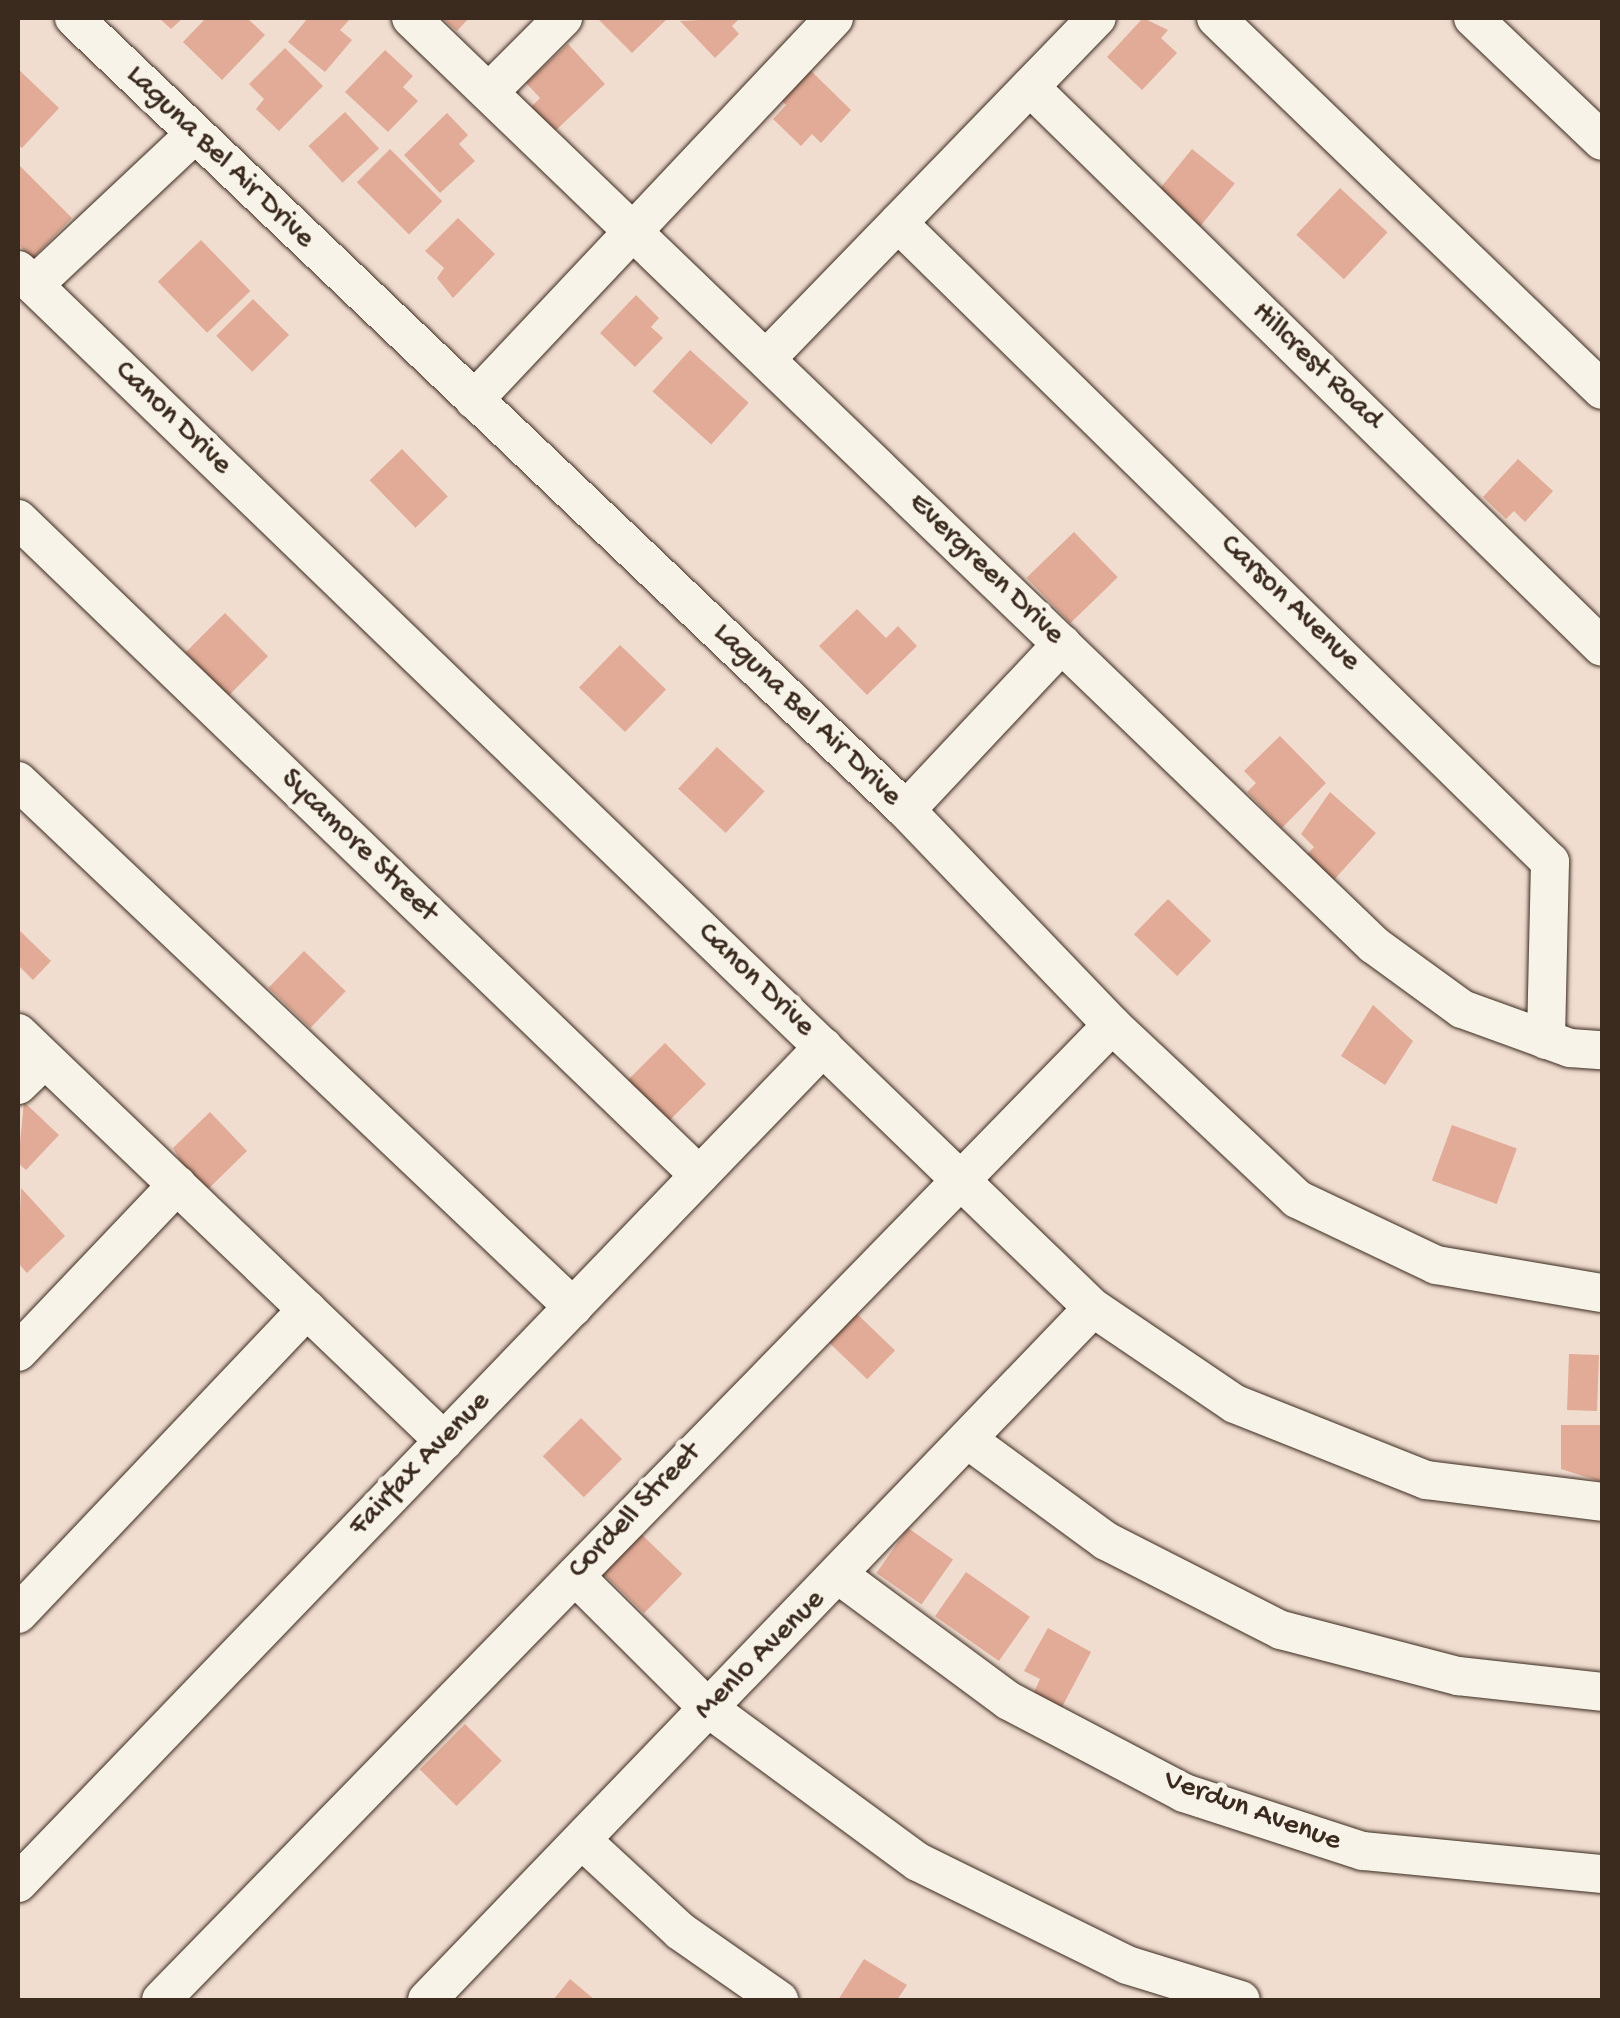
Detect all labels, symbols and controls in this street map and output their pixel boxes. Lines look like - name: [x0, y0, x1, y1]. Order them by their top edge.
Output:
- street label: Laguna Bel Air Drive: [117, 59, 321, 257]
- street label: Hillcrest Road: [1243, 295, 1389, 439]
- street label: Canon Drive: [106, 354, 238, 484]
- street label: Evergreen Drive: [899, 486, 1071, 654]
- street label: Carson Avenue: [1211, 528, 1367, 680]
- street label: Laguna Bel Air Drive: [704, 617, 908, 815]
- street label: Sycamore Street: [272, 763, 444, 931]
- street label: Canon Drive: [689, 916, 821, 1046]
- street label: Fairfax Avenue: [343, 1385, 499, 1545]
- street label: Cordell Street: [562, 1436, 710, 1588]
- street label: Menlo Avenue: [688, 1583, 834, 1729]
- street label: Verdun Avenue: [1158, 1763, 1346, 1861]

